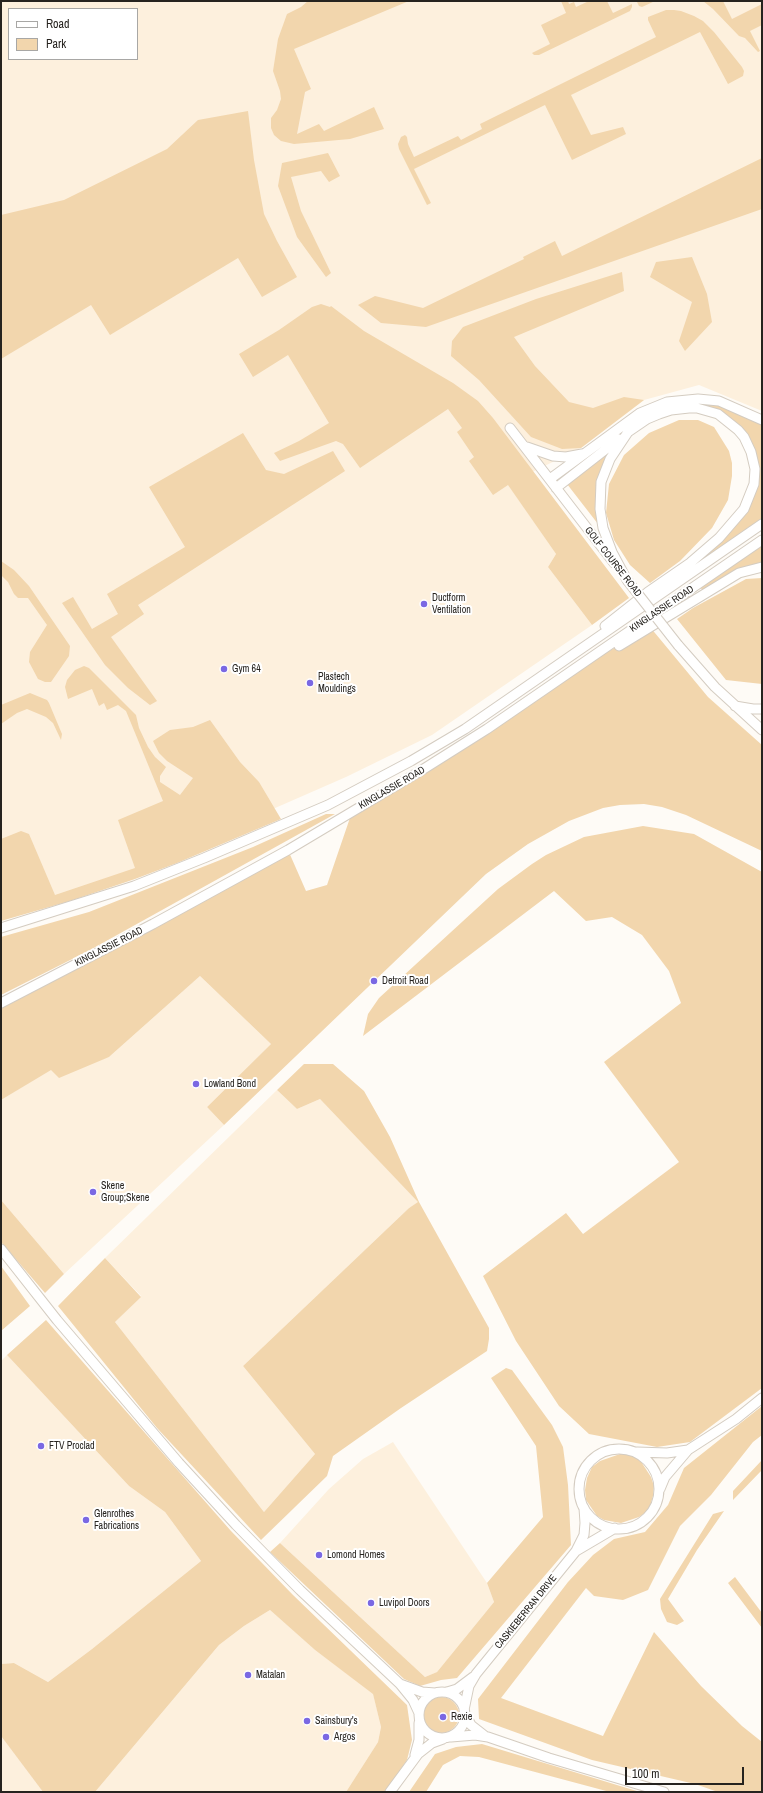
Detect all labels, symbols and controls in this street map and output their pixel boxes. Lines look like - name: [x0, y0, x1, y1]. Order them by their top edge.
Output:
- legend: [8, 8, 138, 60]
- text: Road: [46, 16, 70, 32]
- text: Park: [46, 36, 66, 52]
- street label: GOLF COURSE ROAD: [582, 525, 644, 599]
- street label: KINGLASSIE ROAD: [628, 583, 696, 635]
- place label: Ductform Ventilation: [432, 592, 471, 616]
- marker: Ductform Ventilation: [419, 599, 429, 609]
- place label: Gym 64: [232, 663, 261, 675]
- marker: Gym 64: [219, 664, 229, 674]
- place label: Plastech Mouldings: [318, 671, 356, 694]
- marker: Plastech Mouldings: [305, 678, 315, 688]
- street label: KINGLASSIE ROAD: [357, 764, 427, 812]
- street label: KINGLASSIE ROAD: [73, 925, 145, 969]
- place label: Detroit Road: [382, 975, 428, 987]
- marker: Detroit Road: [369, 976, 379, 986]
- place label: Lowland Bond: [204, 1078, 256, 1090]
- marker: Lowland Bond: [191, 1079, 201, 1089]
- place label: Skene Group;Skene: [101, 1180, 149, 1204]
- marker: Skene Group;Skene: [88, 1187, 98, 1197]
- place label: FTV Proclad: [49, 1440, 95, 1452]
- marker: FTV Proclad: [36, 1441, 46, 1451]
- place label: Glenrothes Fabrications: [94, 1508, 139, 1532]
- marker: Glenrothes Fabrications: [81, 1515, 91, 1525]
- place label: Lomond Homes: [327, 1549, 385, 1561]
- marker: Lomond Homes: [314, 1550, 324, 1560]
- street label: CASKIEBERRAN DRIVE: [493, 1573, 559, 1651]
- place label: Luvipol Doors: [379, 1597, 430, 1609]
- marker: Luvipol Doors: [366, 1598, 376, 1608]
- place label: Matalan: [256, 1669, 285, 1681]
- marker: Matalan: [243, 1670, 253, 1680]
- place label: Rexie: [451, 1711, 472, 1723]
- marker: Rexie: [438, 1712, 448, 1722]
- place label: Sainsbury's: [315, 1715, 358, 1727]
- marker: Sainsbury's: [302, 1716, 312, 1726]
- place label: Argos: [334, 1731, 355, 1743]
- marker: Argos: [321, 1732, 331, 1742]
- scale bar: [627, 1759, 746, 1785]
- text: 100 m: [632, 1766, 659, 1782]

